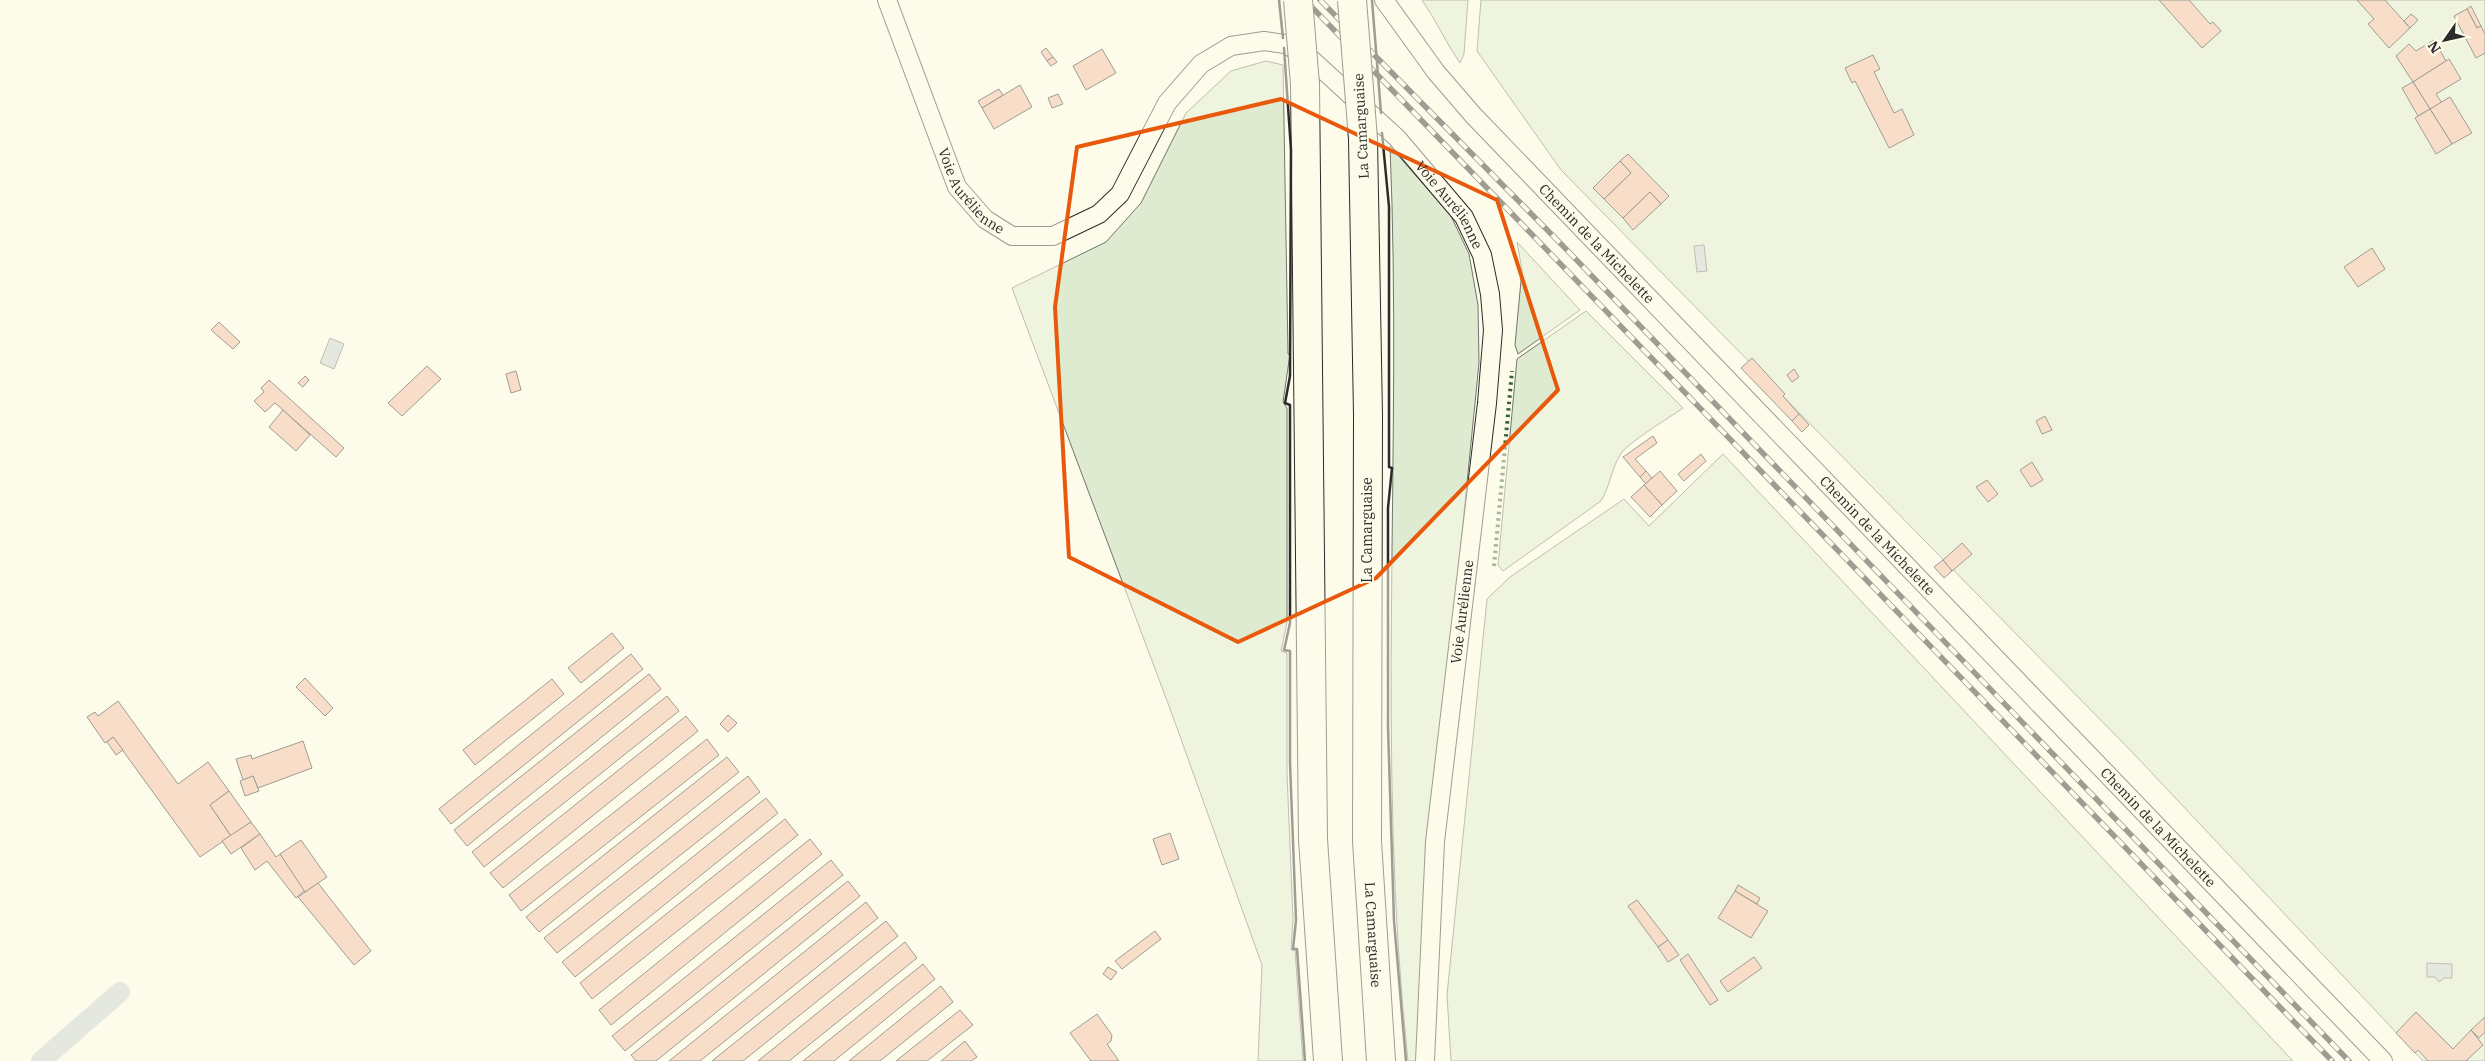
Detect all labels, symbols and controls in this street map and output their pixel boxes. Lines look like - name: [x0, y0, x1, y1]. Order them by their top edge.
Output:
- north arrow: [2420, 15, 2470, 65]
- text: N: [2424, 38, 2445, 57]
- street label: La Camarguaise: [1349, 73, 1373, 179]
- street label: Voie Aurélienne: [934, 145, 1008, 238]
- street label: Voie Aurélienne: [1411, 157, 1487, 252]
- street label: Chemin de la Michelette: [1535, 180, 1658, 307]
- street label: Chemin de la Michelette: [1816, 472, 1939, 599]
- street label: La Camarguaise: [1358, 477, 1376, 583]
- street label: Voie Aurélienne: [1447, 559, 1477, 665]
- street label: Chemin de la Michelette: [2097, 764, 2220, 891]
- street label: La Camarguaise: [1361, 881, 1385, 988]

